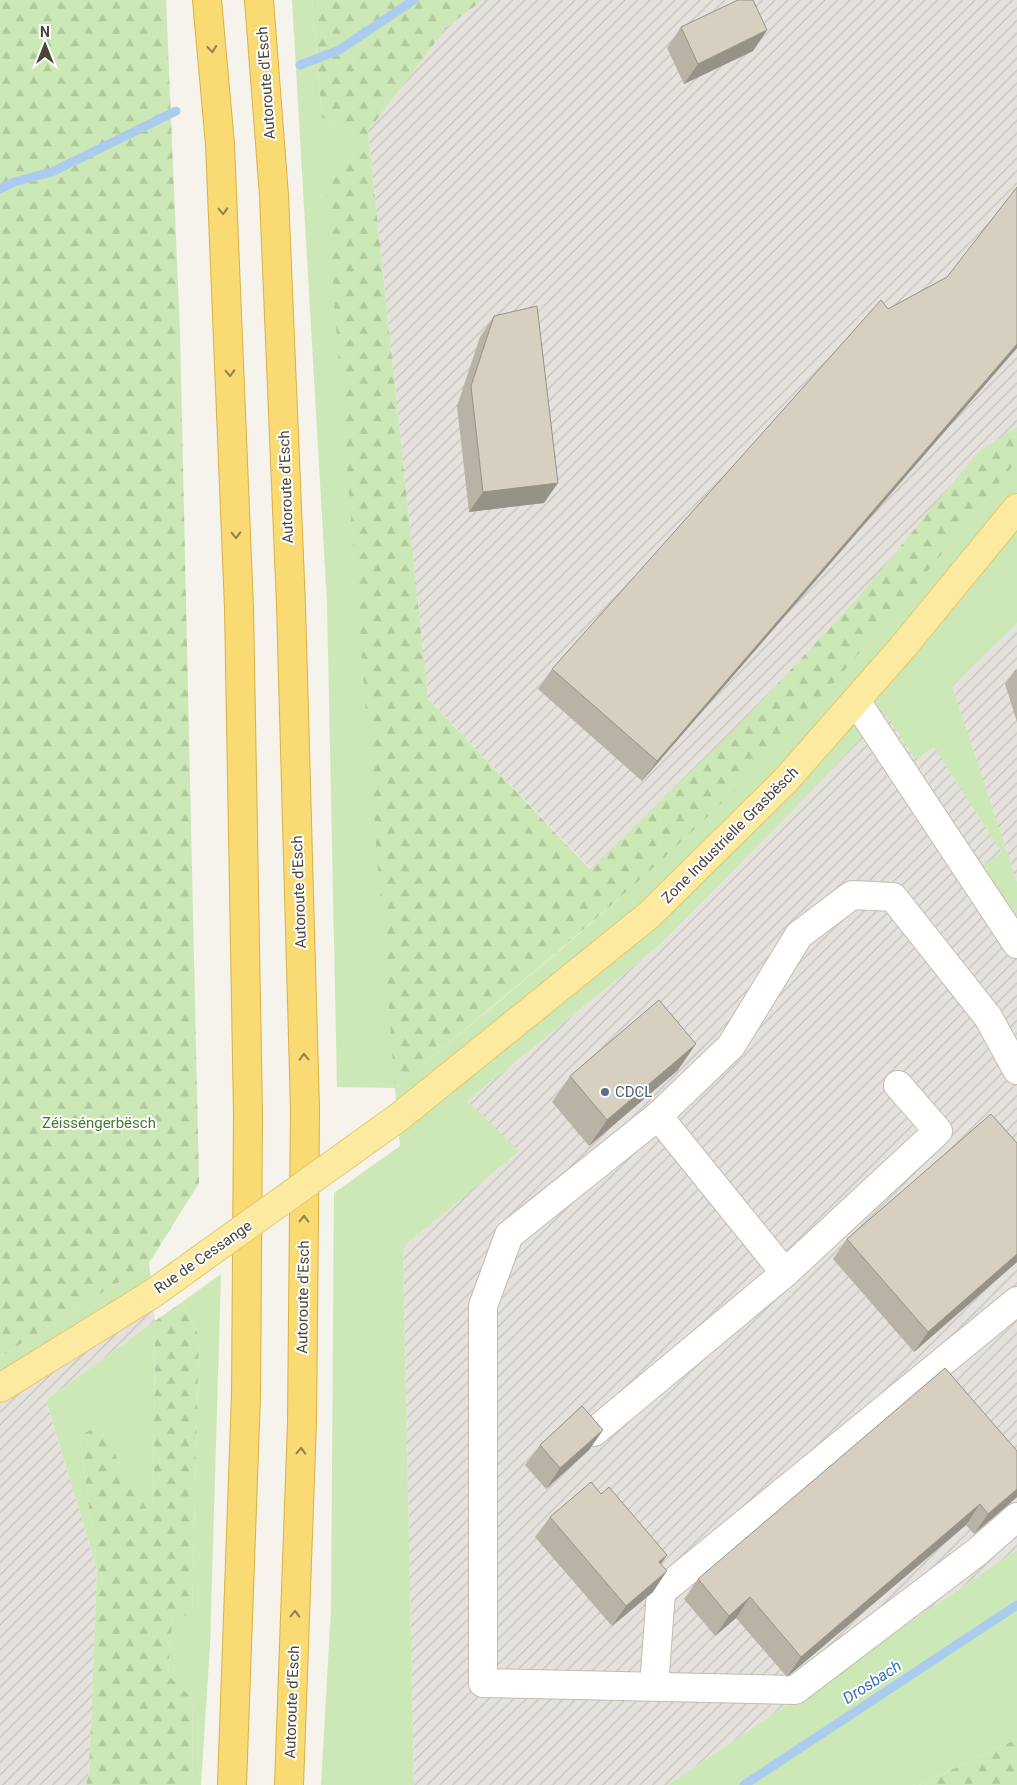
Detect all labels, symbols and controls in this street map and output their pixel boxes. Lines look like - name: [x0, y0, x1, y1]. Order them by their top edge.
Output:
- north arrow: [20, 20, 70, 70]
- text: N: [40, 24, 50, 40]
- street label: Autoroute d'Esch: [253, 26, 279, 140]
- one-way arrow: [206, 45, 217, 53]
- one-way arrow: [218, 207, 228, 215]
- one-way arrow: [224, 369, 235, 377]
- street label: Autoroute d'Esch: [275, 430, 297, 544]
- one-way arrow: [231, 532, 242, 540]
- street label: Zone Industrielle Grasbësch: [658, 763, 802, 907]
- street label: Autoroute d'Esch: [288, 835, 310, 949]
- one-way arrow: [299, 1052, 309, 1060]
- place label: CDCL: [615, 1083, 652, 1101]
- marker: CDCL: [599, 1086, 611, 1098]
- park label: Zéisséngerbësch: [42, 1114, 156, 1132]
- one-way arrow: [299, 1215, 309, 1222]
- street label: Rue de Cessange: [151, 1217, 255, 1297]
- street label: Autoroute d'Esch: [293, 1240, 313, 1354]
- one-way arrow: [295, 1447, 306, 1455]
- one-way arrow: [289, 1610, 300, 1618]
- street label: Autoroute d'Esch: [281, 1645, 303, 1759]
- water label: Drosbach: [839, 1656, 905, 1708]

